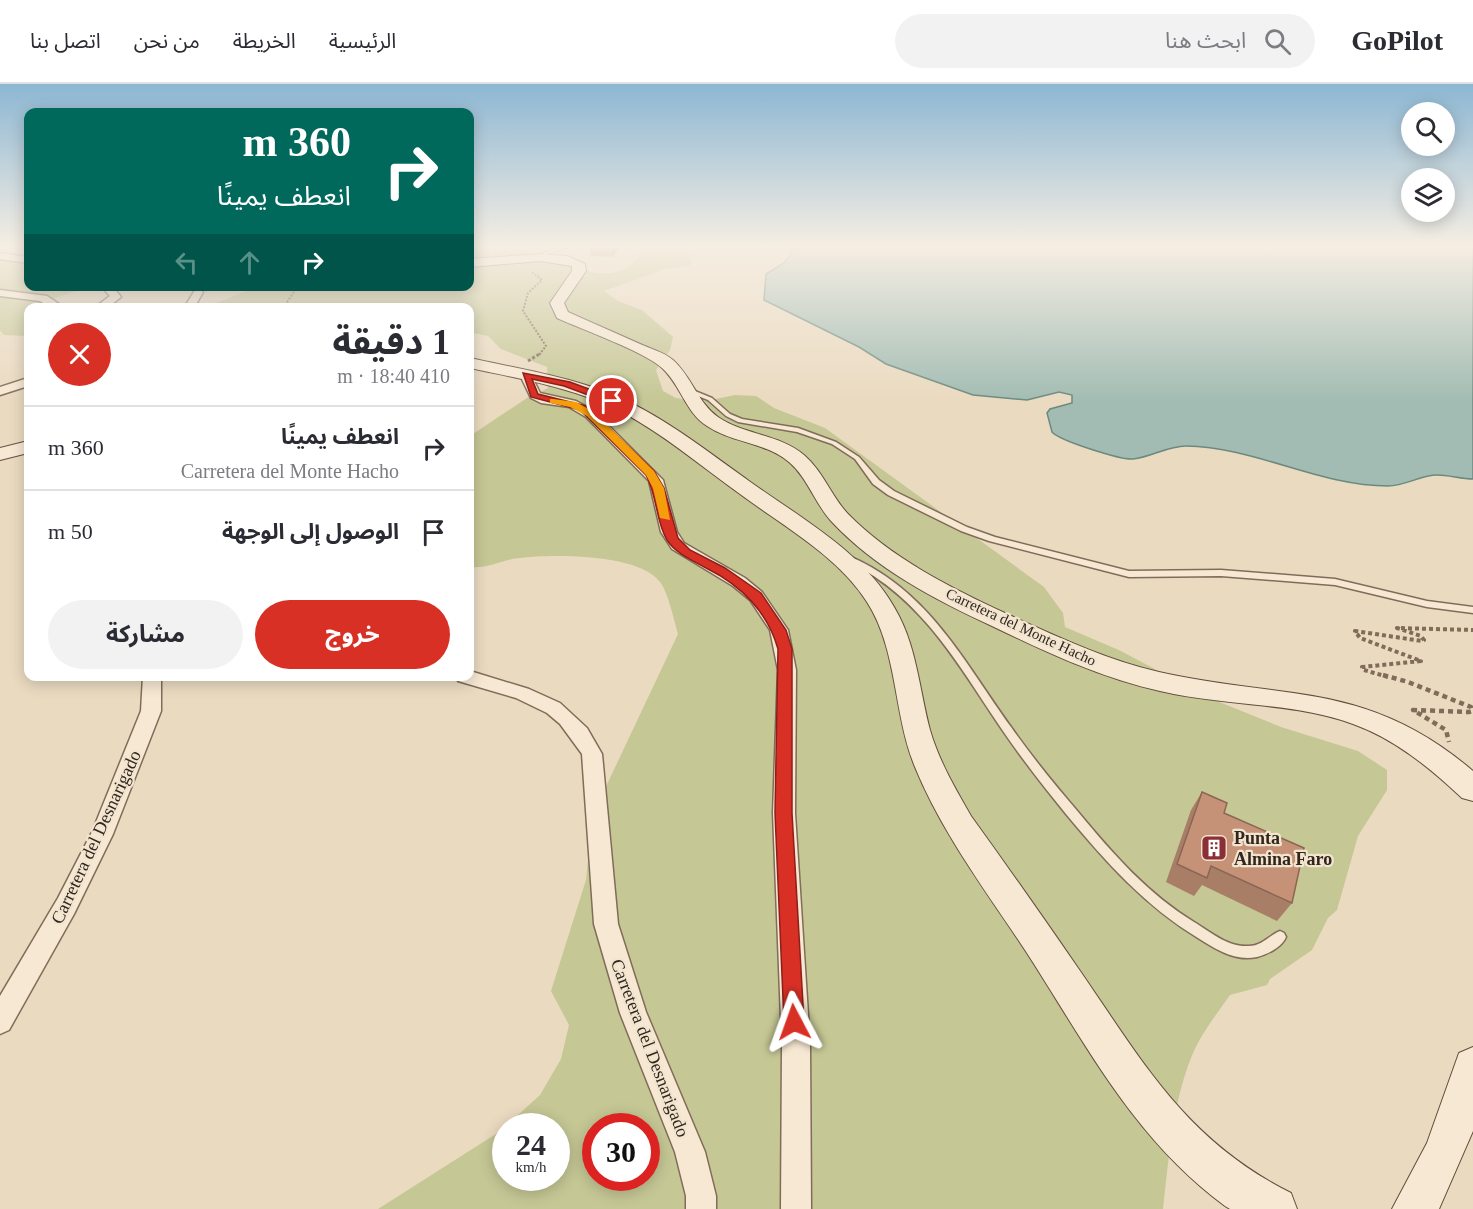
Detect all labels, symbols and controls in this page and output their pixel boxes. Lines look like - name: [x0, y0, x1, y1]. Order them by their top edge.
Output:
- search box: [895, 14, 1315, 68]
- icon: search: [1261, 25, 1294, 58]
- text: GoPilot: [1351, 25, 1443, 56]
- text: ابحث هنا: [1165, 28, 1246, 53]
- text: اتصل بنا: [30, 29, 101, 53]
- text: من نحن: [134, 29, 200, 53]
- text: الخريطة: [233, 29, 296, 53]
- text: الرئيسية: [329, 29, 396, 53]
- map controls: [1401, 102, 1455, 222]
- button: search: [1401, 102, 1455, 156]
- text: 360 m: [243, 119, 351, 165]
- icon: right: [372, 132, 450, 210]
- button: layers: [1401, 168, 1455, 222]
- text: انعطف يمينًا: [217, 181, 351, 211]
- icon: left: [170, 246, 203, 279]
- icon: ahead: [233, 246, 266, 279]
- icon: right: [296, 246, 329, 279]
- text: 1 دقيقة: [332, 322, 450, 362]
- button: close: [48, 323, 111, 386]
- text: 410 m · 18:40: [337, 365, 450, 387]
- pin: [586, 375, 637, 426]
- icon: arrive: [595, 384, 628, 417]
- text: انعطف يمينًا: [281, 424, 399, 449]
- icon: right: [417, 432, 450, 465]
- text: 360 m: [48, 435, 104, 460]
- text: Carretera del Monte Hacho: [181, 460, 399, 482]
- icon: arrive: [417, 516, 450, 549]
- text: 50 m: [48, 519, 93, 544]
- text: الوصول إلى الوجهة: [222, 519, 399, 544]
- street label: Carretera del Monte Hacho: [943, 585, 1099, 669]
- button: مشاركة: [48, 600, 243, 669]
- button: خروج: [255, 600, 450, 669]
- street label: Carretera del Desnarigado: [47, 747, 145, 927]
- place label: Punta Almina Faro: [1234, 828, 1332, 869]
- building icon: Punta Almina Faro: [1199, 833, 1229, 863]
- street label: Carretera del Desnarigado: [607, 956, 693, 1140]
- position arrow: [762, 990, 826, 1054]
- speed limit sign: 30: [582, 1113, 660, 1191]
- text: 24: [516, 1128, 546, 1161]
- text: km/h: [516, 1159, 546, 1175]

